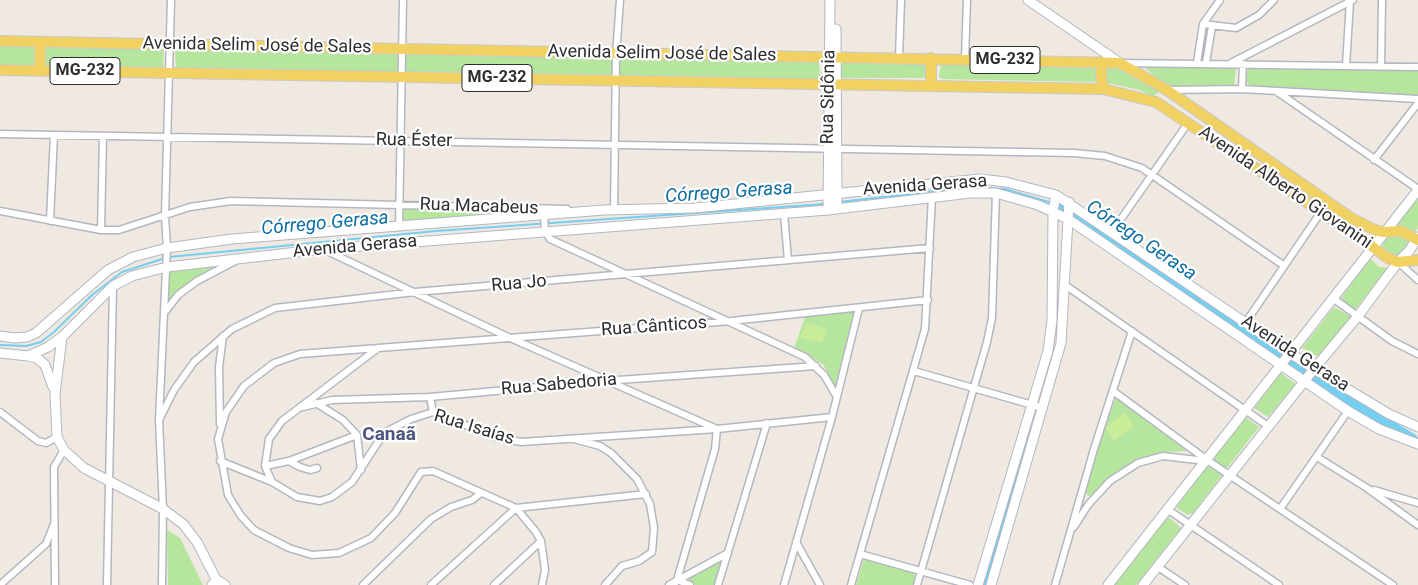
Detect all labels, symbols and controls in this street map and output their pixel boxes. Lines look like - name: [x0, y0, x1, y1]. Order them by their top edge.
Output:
- street label: Avenida Selim José de Sales: [142, 33, 372, 59]
- street label: Avenida Selim José de Sales: [547, 41, 777, 67]
- road number: MG-232: [970, 46, 1040, 74]
- street label: Rua Sidônia: [817, 49, 841, 145]
- road number: MG-232: [50, 58, 120, 84]
- road number: MG-232: [462, 64, 532, 92]
- street label: Avenida Alberto Giovanini: [1194, 122, 1376, 254]
- street label: Rua Éster: [376, 130, 452, 152]
- street label: Avenida Gerasa: [862, 171, 988, 201]
- water label: Córrego Gerasa: [664, 177, 794, 209]
- street label: Rua Macabeus: [419, 194, 539, 220]
- water label: Córrego Gerasa: [1082, 196, 1200, 286]
- water label: Córrego Gerasa: [260, 207, 390, 241]
- street label: Avenida Gerasa: [292, 231, 418, 263]
- street label: Rua Jo: [490, 271, 548, 297]
- street label: Avenida Gerasa: [1237, 311, 1353, 397]
- street label: Rua Cânticos: [600, 313, 708, 341]
- street label: Rua Sabedoria: [500, 369, 618, 401]
- street label: Rua Isaías: [431, 406, 517, 450]
- district label: Canaã: [362, 424, 416, 446]

